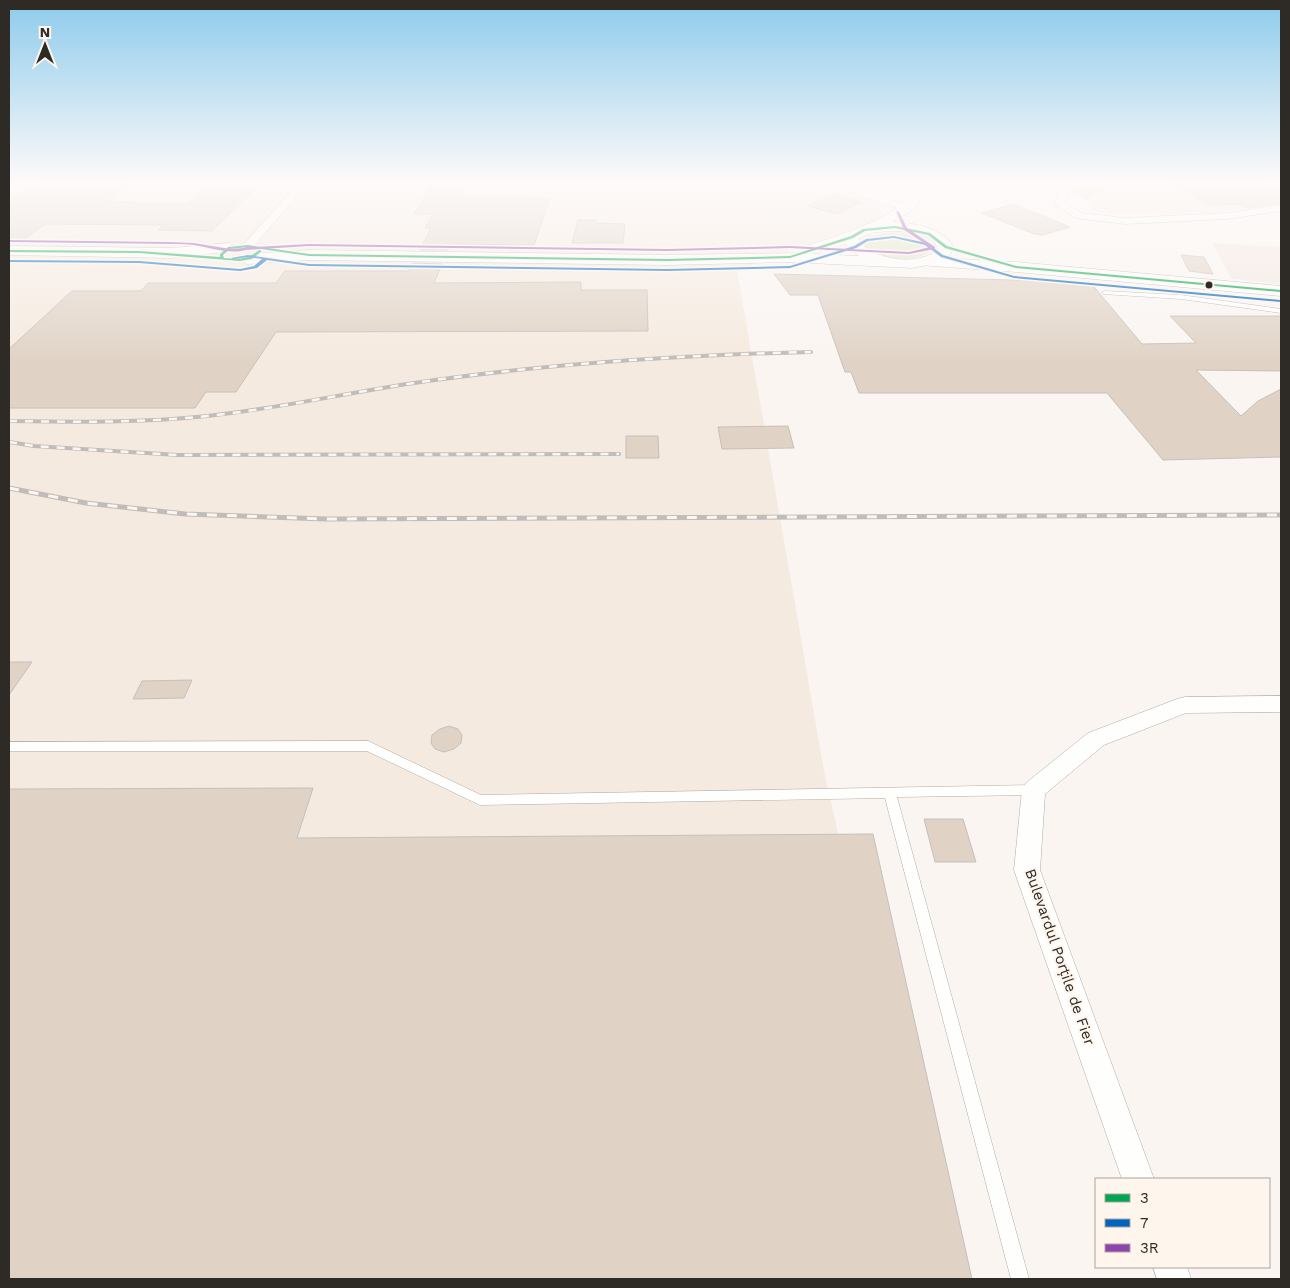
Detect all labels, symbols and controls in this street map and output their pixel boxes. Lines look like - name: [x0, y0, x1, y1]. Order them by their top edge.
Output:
- north arrow: [20, 20, 70, 70]
- text: N: [40, 24, 50, 40]
- unlabelled marker: [1204, 280, 1214, 290]
- street label: Bulevardul Porțile de Fier: [1021, 866, 1099, 1048]
- legend: [1095, 1178, 1270, 1268]
- text: 3: [1140, 1189, 1149, 1207]
- text: 7: [1140, 1214, 1148, 1232]
- text: 3R: [1140, 1239, 1159, 1257]

